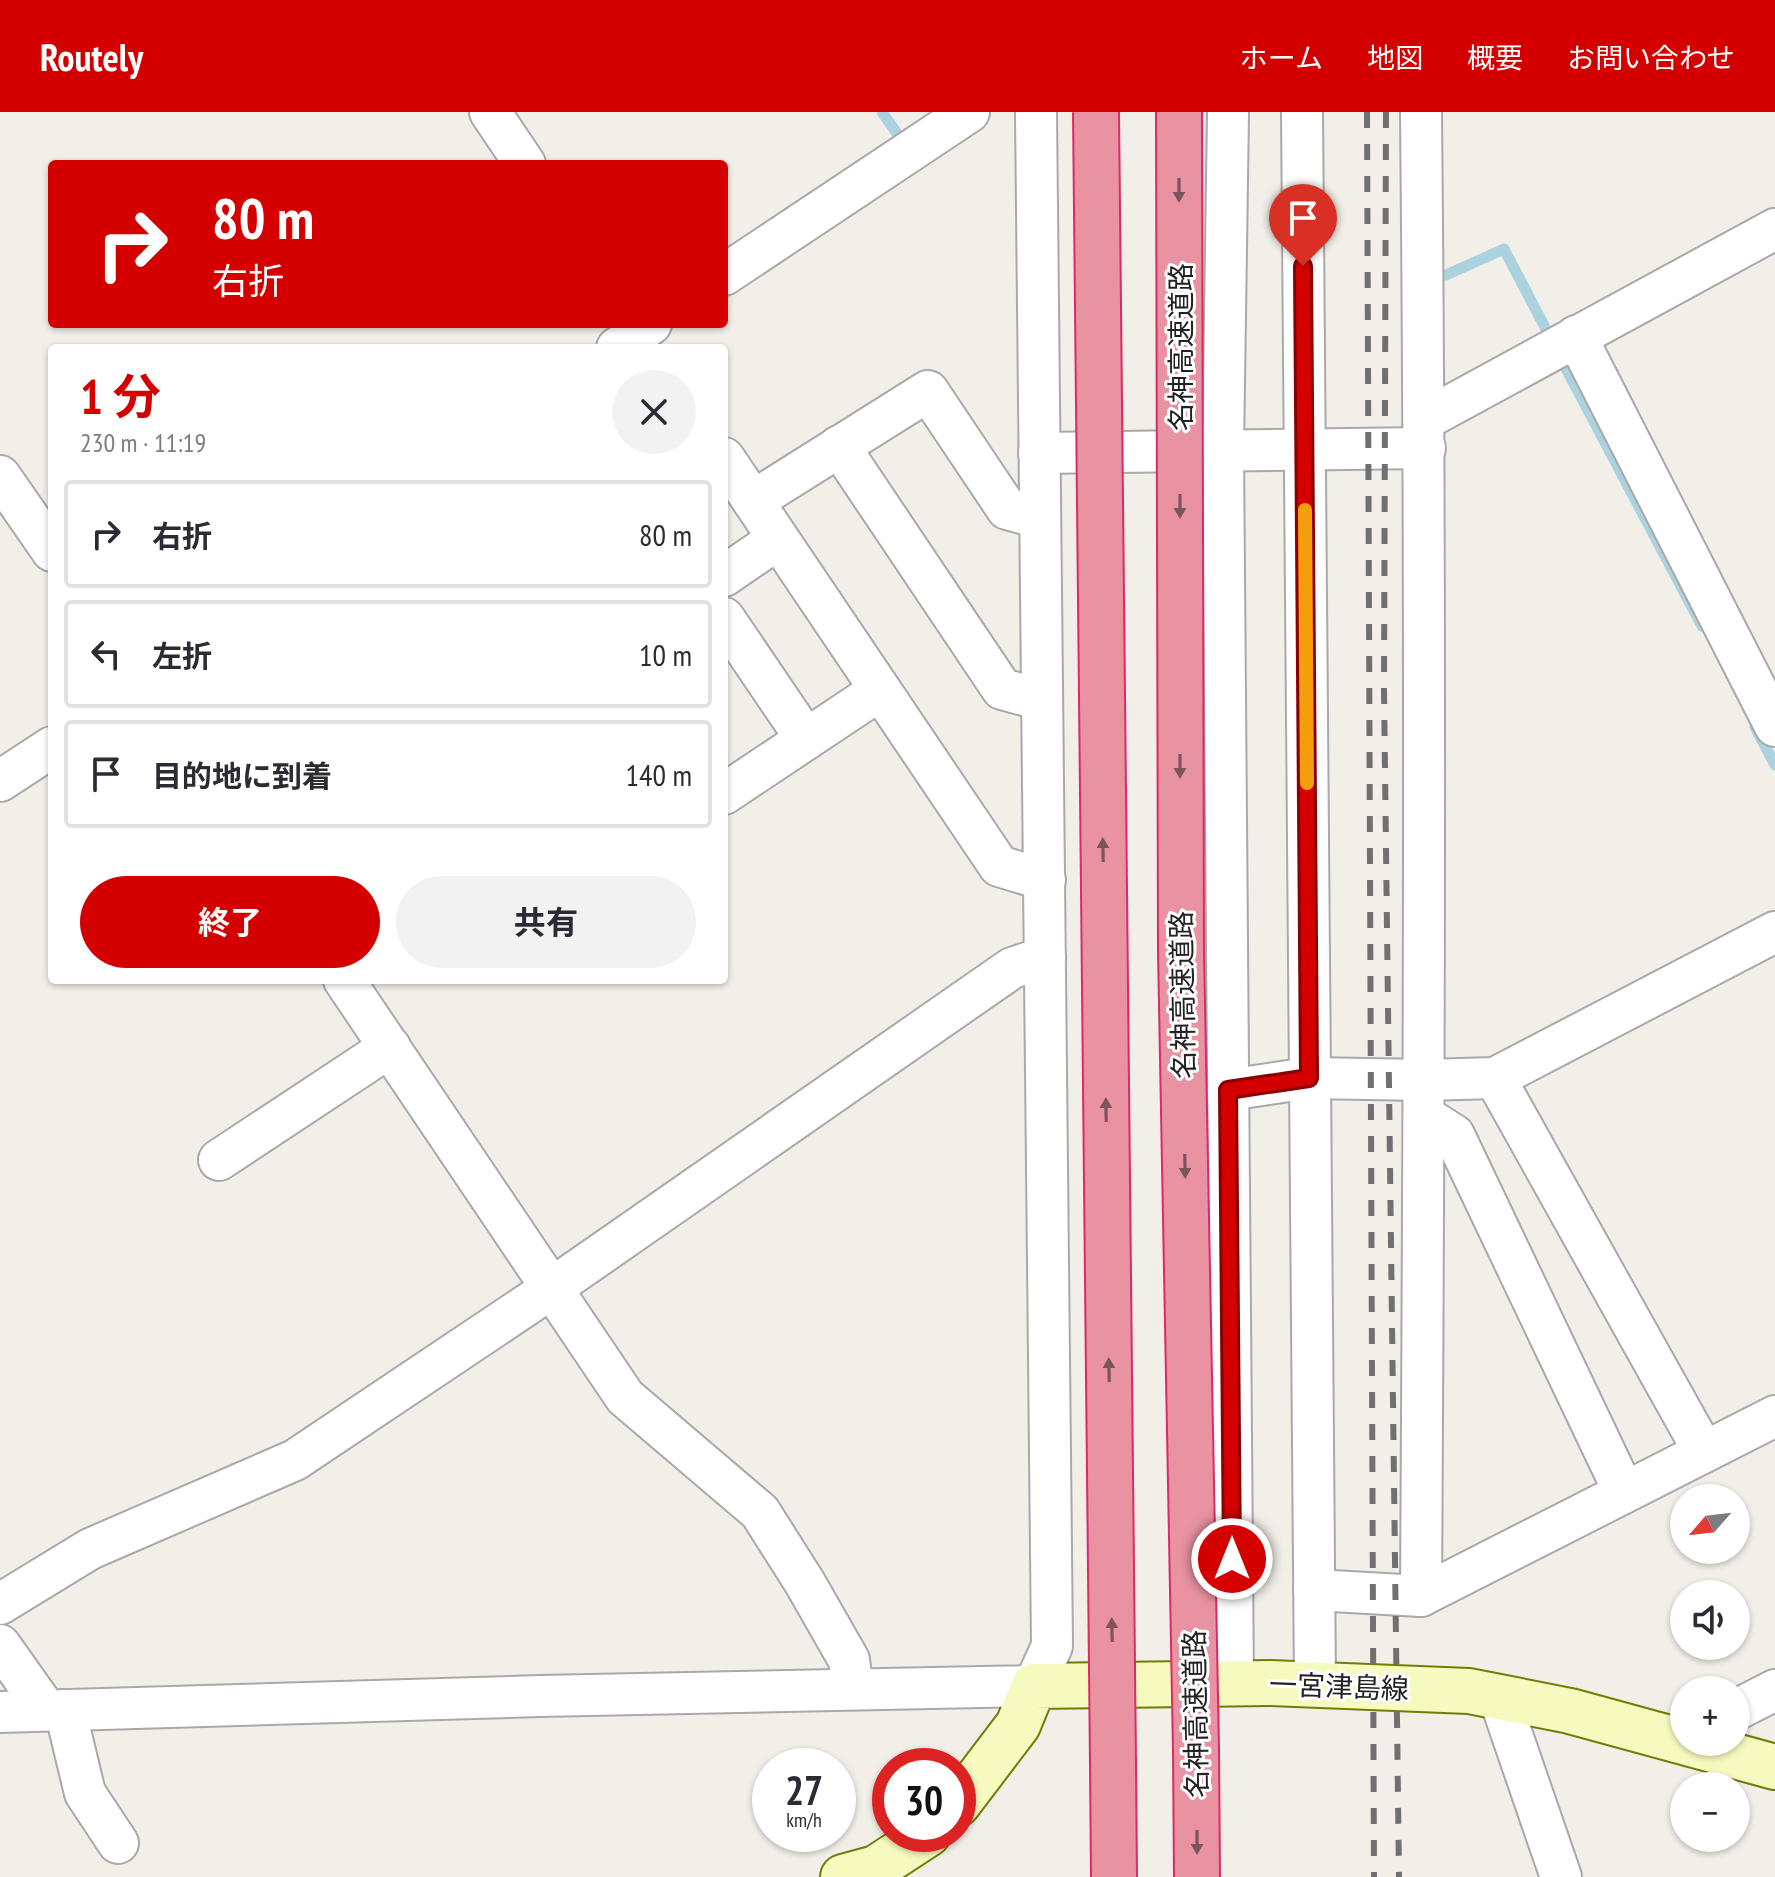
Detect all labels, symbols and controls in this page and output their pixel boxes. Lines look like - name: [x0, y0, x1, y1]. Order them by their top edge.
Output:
- text: Routely: [40, 32, 143, 81]
- text: ホーム: [1240, 39, 1323, 76]
- text: 地図: [1367, 39, 1423, 76]
- text: 概要: [1467, 39, 1523, 76]
- text: お問い合わせ: [1567, 39, 1735, 76]
- one-way arrow: [1173, 178, 1185, 203]
- text: 80 m: [212, 182, 314, 254]
- pin: [1269, 184, 1337, 266]
- icon: right: [80, 192, 184, 296]
- icon: arrive: [1281, 196, 1325, 240]
- text: 右折: [212, 257, 284, 304]
- street label: 名神高速道路: [1162, 263, 1199, 431]
- text: 1 分: [80, 365, 161, 427]
- button: close: [612, 370, 696, 454]
- text: 230 m · 11:19: [80, 426, 206, 459]
- one-way arrow: [1174, 494, 1186, 519]
- icon: right: [84, 512, 128, 556]
- text: 80 m: [639, 515, 692, 554]
- text: 右折: [152, 516, 212, 555]
- icon: left: [84, 632, 128, 676]
- text: 10 m: [639, 635, 692, 674]
- text: 左折: [152, 636, 212, 675]
- icon: arrive: [84, 752, 128, 796]
- one-way arrow: [1174, 754, 1186, 779]
- text: 140 m: [626, 755, 692, 794]
- text: 目的地に到着: [152, 756, 332, 795]
- one-way arrow: [1097, 837, 1110, 862]
- button: 終了: [80, 876, 380, 968]
- button: 共有: [396, 876, 696, 968]
- street label: 名神高速道路: [1162, 911, 1202, 1079]
- one-way arrow: [1100, 1097, 1112, 1122]
- one-way arrow: [1179, 1154, 1191, 1179]
- one-way arrow: [1103, 1357, 1115, 1382]
- north arrow: [1670, 1484, 1750, 1564]
- map controls: [1670, 1484, 1750, 1852]
- position arrow: [1190, 1517, 1274, 1601]
- button: sound: [1670, 1580, 1750, 1660]
- one-way arrow: [1106, 1617, 1118, 1642]
- street label: 名神高速道路: [1175, 1630, 1215, 1798]
- street label: 一宮津島線: [1268, 1665, 1410, 1707]
- button: +: [1670, 1676, 1750, 1756]
- speed limit sign: 30: [872, 1748, 976, 1852]
- text: 27: [785, 1764, 823, 1816]
- button: −: [1670, 1772, 1750, 1852]
- text: km/h: [786, 1807, 822, 1833]
- one-way arrow: [1191, 1830, 1203, 1855]

